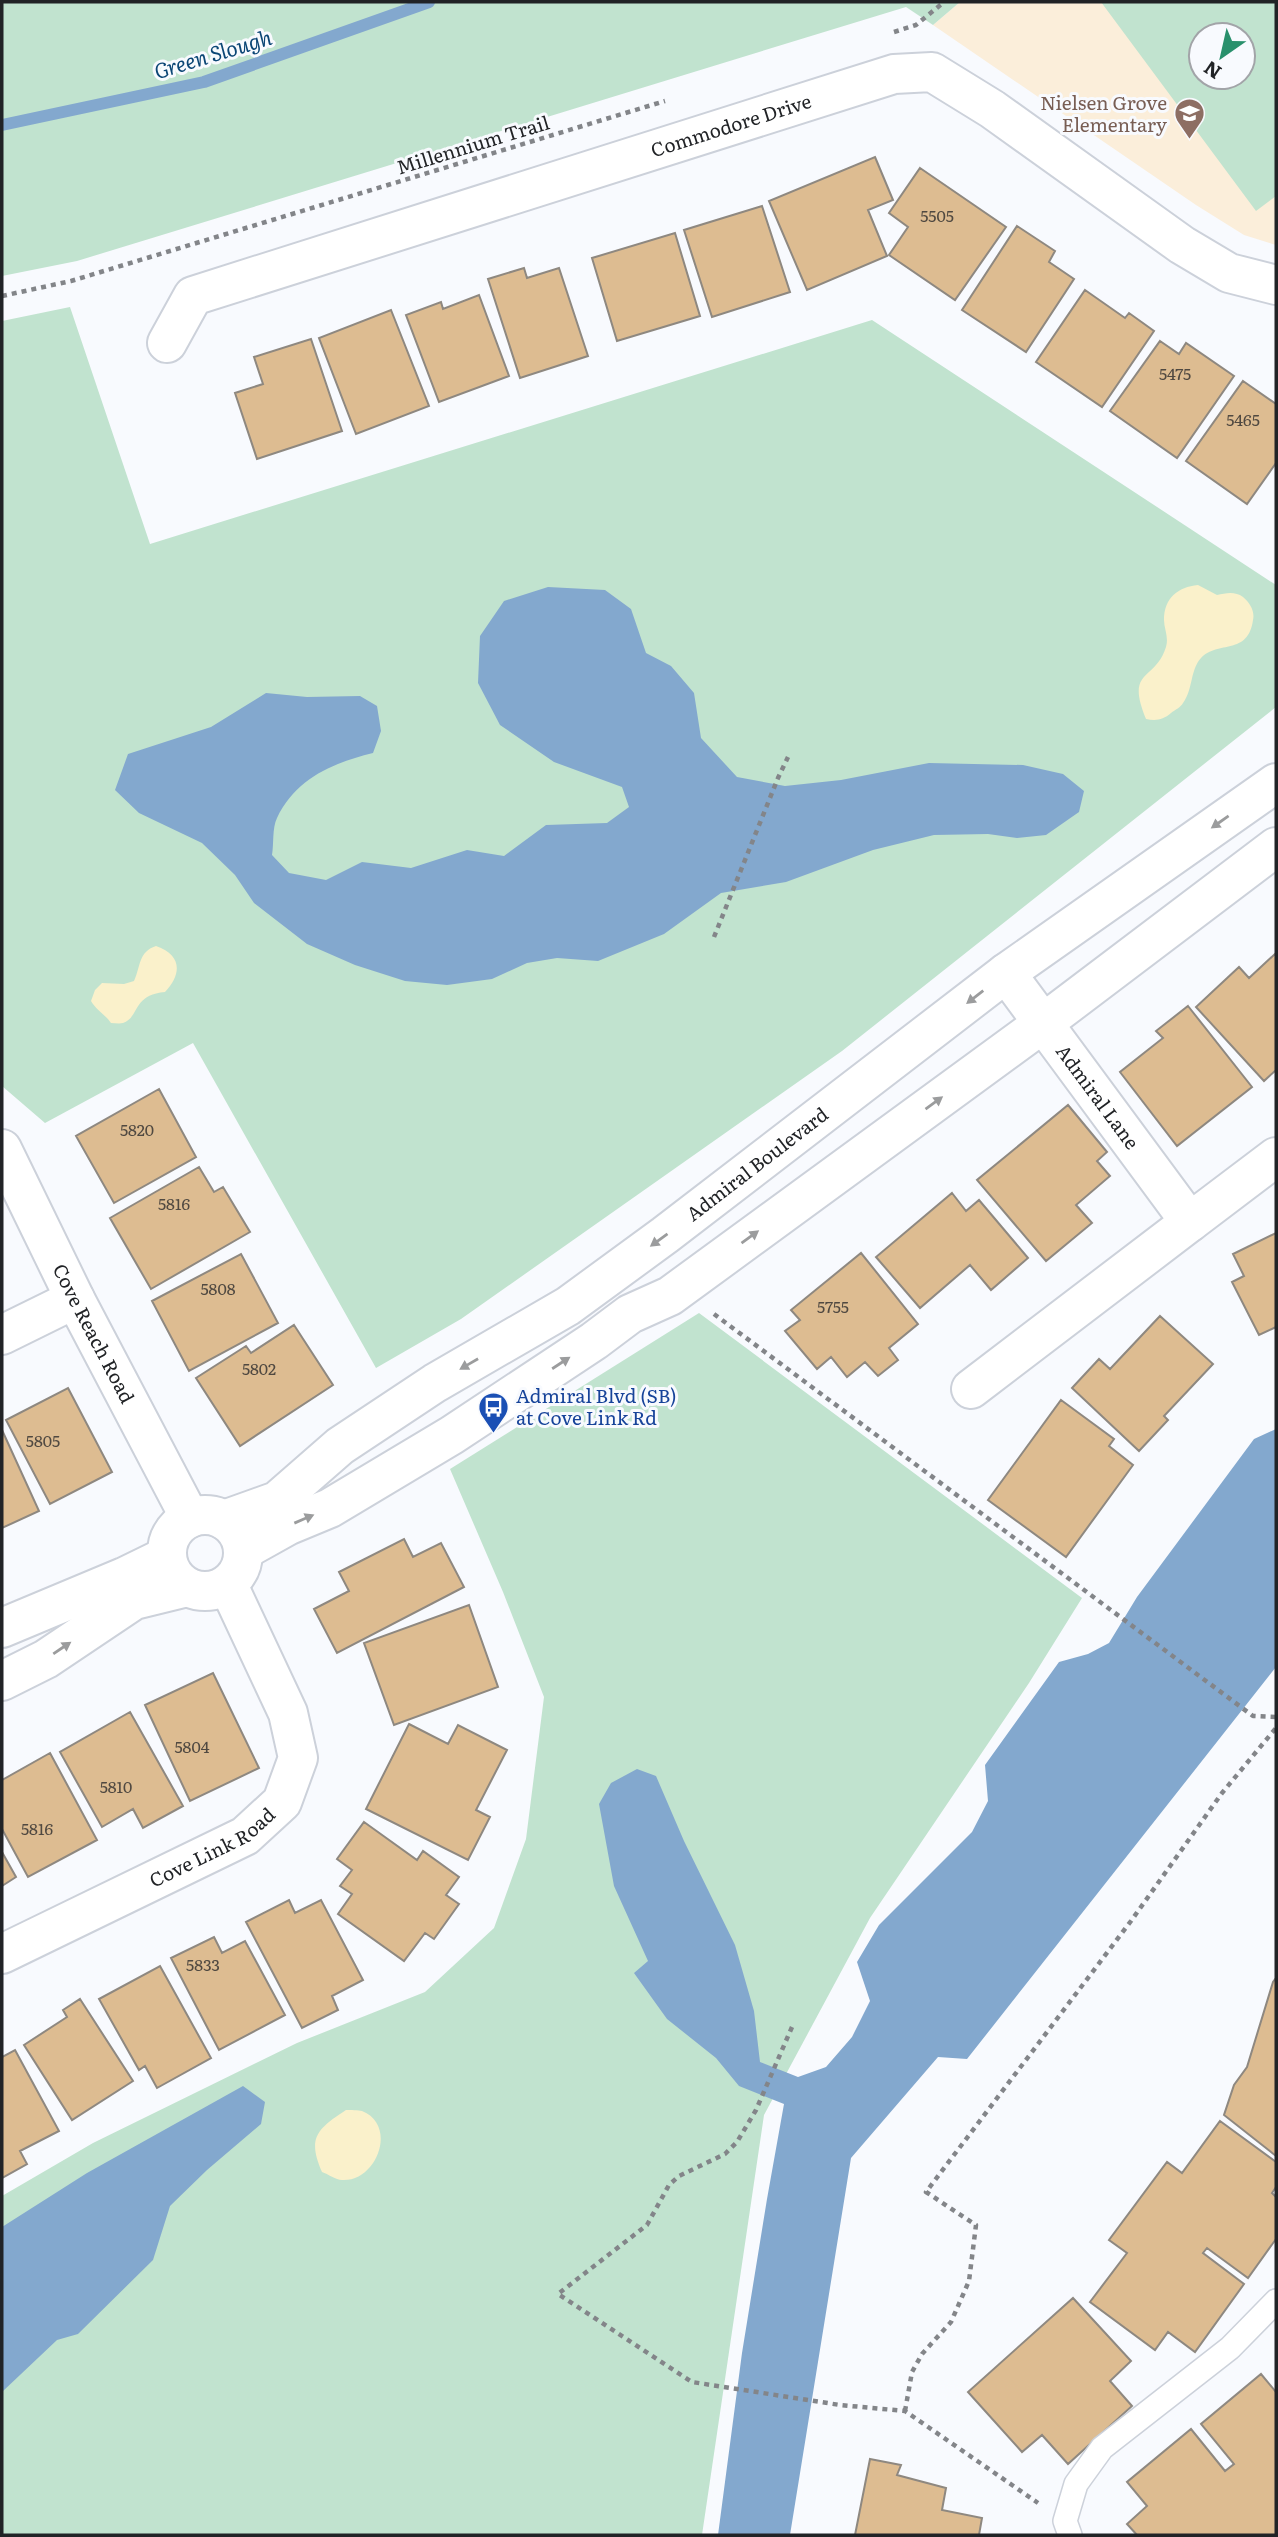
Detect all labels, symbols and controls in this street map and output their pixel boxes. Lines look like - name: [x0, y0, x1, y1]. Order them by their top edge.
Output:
- water label: Green Slough: [150, 20, 276, 85]
- north arrow: [1187, 21, 1257, 91]
- text: N: [1197, 55, 1226, 87]
- street label: Commodore Drive: [647, 86, 815, 163]
- place label: Nielsen Grove Elementary: [1040, 88, 1167, 138]
- school or university icon: Nielsen Grove Elementary: [1173, 97, 1207, 141]
- street label: Millennium Trail: [393, 107, 553, 181]
- house number: 5505: [920, 203, 954, 227]
- house number: 5475: [1159, 361, 1191, 385]
- house number: 5465: [1226, 407, 1260, 431]
- one-way arrow: [1211, 815, 1229, 829]
- one-way arrow: [967, 989, 985, 1004]
- street label: Admiral Lane: [1050, 1038, 1147, 1155]
- one-way arrow: [925, 1096, 943, 1110]
- street label: Admiral Boulevard: [680, 1100, 834, 1227]
- house number: 5820: [120, 1117, 154, 1141]
- house number: 5816: [158, 1191, 190, 1215]
- one-way arrow: [741, 1230, 759, 1244]
- one-way arrow: [650, 1232, 668, 1246]
- street label: Cove Reach Road: [47, 1259, 142, 1408]
- house number: 5808: [200, 1276, 236, 1300]
- house number: 5755: [817, 1294, 849, 1318]
- house number: 5802: [242, 1356, 276, 1380]
- one-way arrow: [552, 1357, 571, 1370]
- one-way arrow: [459, 1358, 478, 1370]
- place label: Admiral Blvd (SB) at Cove Link Rd: [516, 1381, 677, 1431]
- bus stop icon: Admiral Blvd (SB) at Cove Link Rd: [476, 1390, 510, 1434]
- house number: 5805: [26, 1428, 60, 1452]
- one-way arrow: [294, 1513, 315, 1524]
- one-way arrow: [52, 1642, 71, 1655]
- house number: 5804: [174, 1734, 210, 1758]
- house number: 5810: [100, 1774, 132, 1798]
- street label: Cove Link Road: [144, 1800, 281, 1893]
- house number: 5816: [21, 1816, 53, 1840]
- house number: 5833: [186, 1952, 220, 1976]

